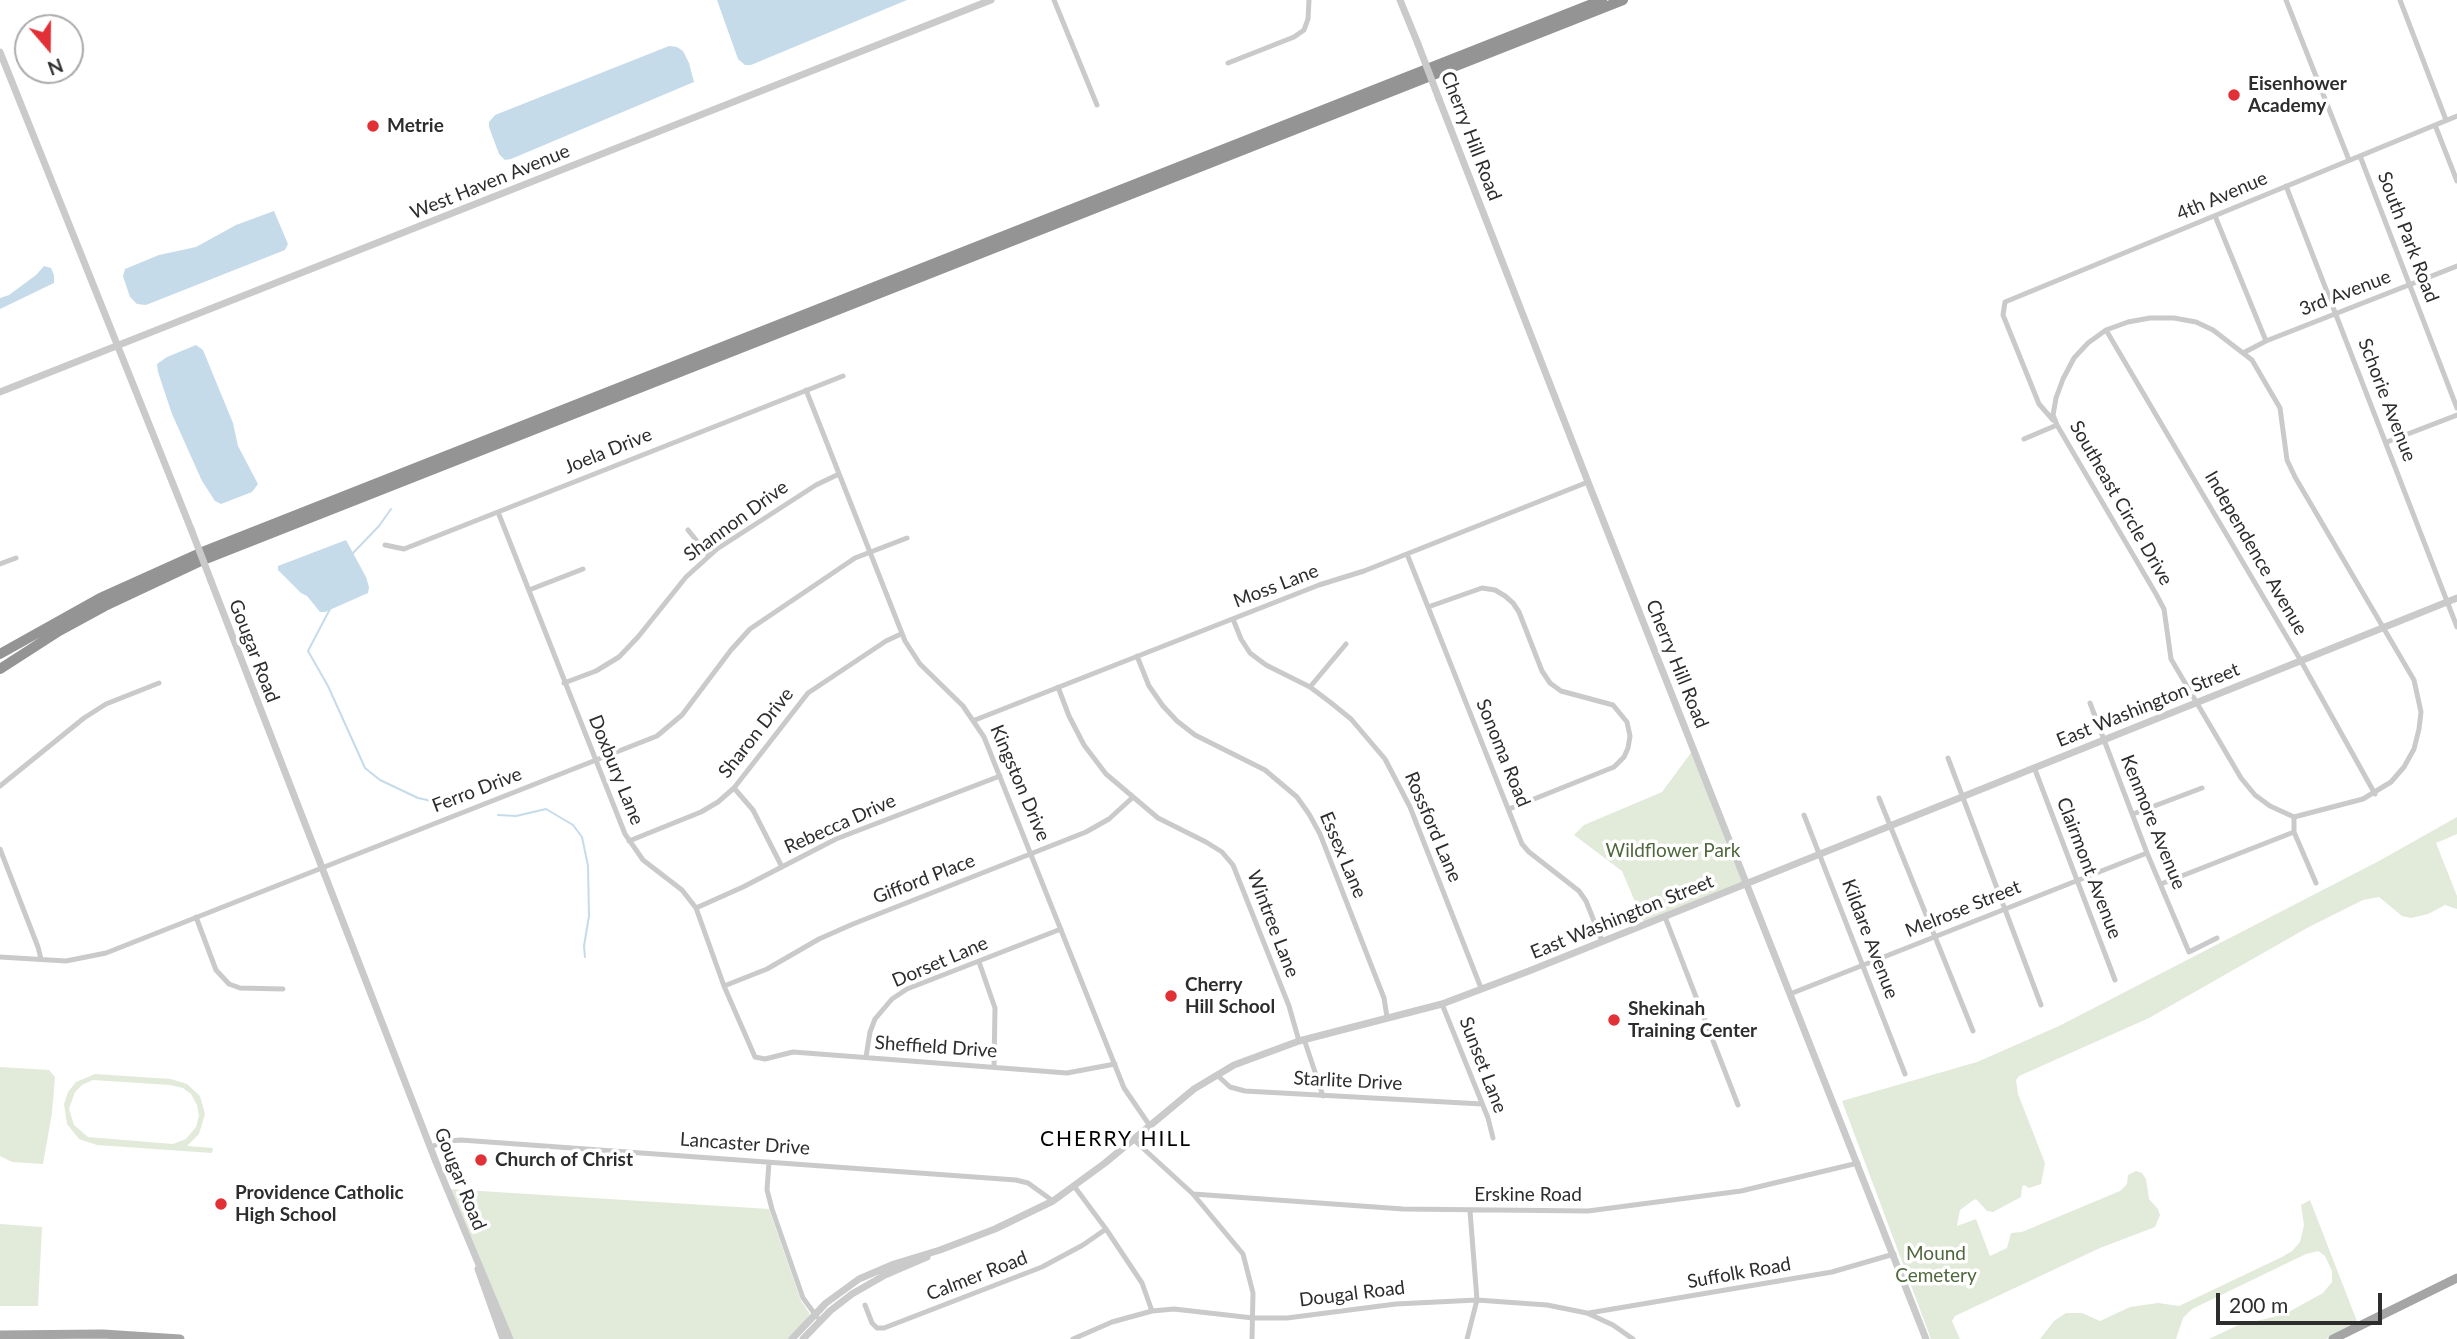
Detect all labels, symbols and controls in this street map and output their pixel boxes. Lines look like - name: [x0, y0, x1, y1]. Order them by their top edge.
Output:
- north arrow: [14, 14, 84, 84]
- text: N: [45, 54, 66, 81]
- street label: Cherry Hill Road: [1436, 68, 1506, 204]
- place label: Eisenhower Academy: [2248, 73, 2347, 117]
- marker: Eisenhower Academy: [2226, 87, 2242, 103]
- place label: Metrie: [387, 115, 444, 137]
- marker: Metrie: [365, 118, 381, 134]
- street label: West Haven Avenue: [407, 140, 573, 224]
- street label: 4th Avenue: [2173, 167, 2271, 225]
- street label: South Park Road: [2373, 168, 2443, 306]
- street label: 3rd Avenue: [2296, 265, 2394, 321]
- street label: Schorie Avenue: [2353, 335, 2421, 465]
- street label: Southeast Circle Drive: [2065, 417, 2177, 589]
- street label: Joela Drive: [561, 423, 655, 479]
- street label: Independence Avenue: [2200, 467, 2312, 639]
- street label: Shannon Drive: [680, 476, 792, 566]
- street label: Moss Lane: [1230, 559, 1322, 613]
- street label: Gougar Road: [224, 596, 284, 706]
- street label: Cherry Hill Road: [1641, 596, 1713, 732]
- street label: East Washington Street: [2053, 658, 2243, 752]
- street label: Sharon Drive: [714, 683, 798, 783]
- street label: Sonoma Road: [1471, 696, 1535, 810]
- street label: Doxbury Lane: [584, 712, 648, 828]
- street label: Kingston Drive: [985, 721, 1055, 845]
- street label: Kenmore Avenue: [2116, 751, 2190, 893]
- street label: Ferro Drive: [429, 762, 525, 818]
- street label: Rossford Lane: [1400, 768, 1466, 886]
- street label: Rebecca Drive: [781, 789, 899, 859]
- street label: Clairmont Avenue: [2052, 794, 2126, 942]
- street label: Essex Lane: [1315, 809, 1371, 901]
- park label: Wildflower Park: [1606, 840, 1740, 862]
- street label: Gifford Place: [870, 849, 978, 909]
- street label: Wintree Lane: [1242, 867, 1304, 981]
- street label: East Washington Street: [1527, 870, 1717, 964]
- street label: Kildare Avenue: [1837, 876, 1903, 1002]
- street label: Melrose Street: [1902, 876, 2024, 942]
- street label: Dorset Lane: [889, 932, 991, 992]
- place label: Cherry Hill School: [1185, 974, 1275, 1018]
- marker: Cherry Hill School: [1163, 988, 1179, 1004]
- place label: Shekinah Training Center: [1628, 998, 1757, 1042]
- marker: Shekinah Training Center: [1606, 1012, 1622, 1028]
- street label: Sunset Lane: [1454, 1014, 1512, 1116]
- street label: Sheffield Drive: [874, 1031, 998, 1063]
- street label: Starlite Drive: [1293, 1067, 1403, 1095]
- street label: Gougar Road: [429, 1124, 491, 1234]
- district label: CHERRY HILL: [1041, 1126, 1191, 1152]
- street label: Lancaster Drive: [679, 1128, 811, 1160]
- place label: Church of Christ: [495, 1149, 633, 1171]
- marker: Church of Christ: [473, 1152, 489, 1168]
- place label: Providence Catholic High School: [235, 1182, 404, 1226]
- street label: Erskine Road: [1474, 1184, 1582, 1206]
- marker: Providence Catholic High School: [213, 1196, 229, 1212]
- park label: Mound Cemetery: [1895, 1243, 1977, 1287]
- street label: Calmer Road: [923, 1246, 1031, 1306]
- street label: Suffolk Road: [1685, 1253, 1793, 1293]
- street label: Dougal Road: [1298, 1276, 1406, 1312]
- scale bar: [2219, 1280, 2385, 1324]
- text: 200 m: [2229, 1292, 2288, 1317]

